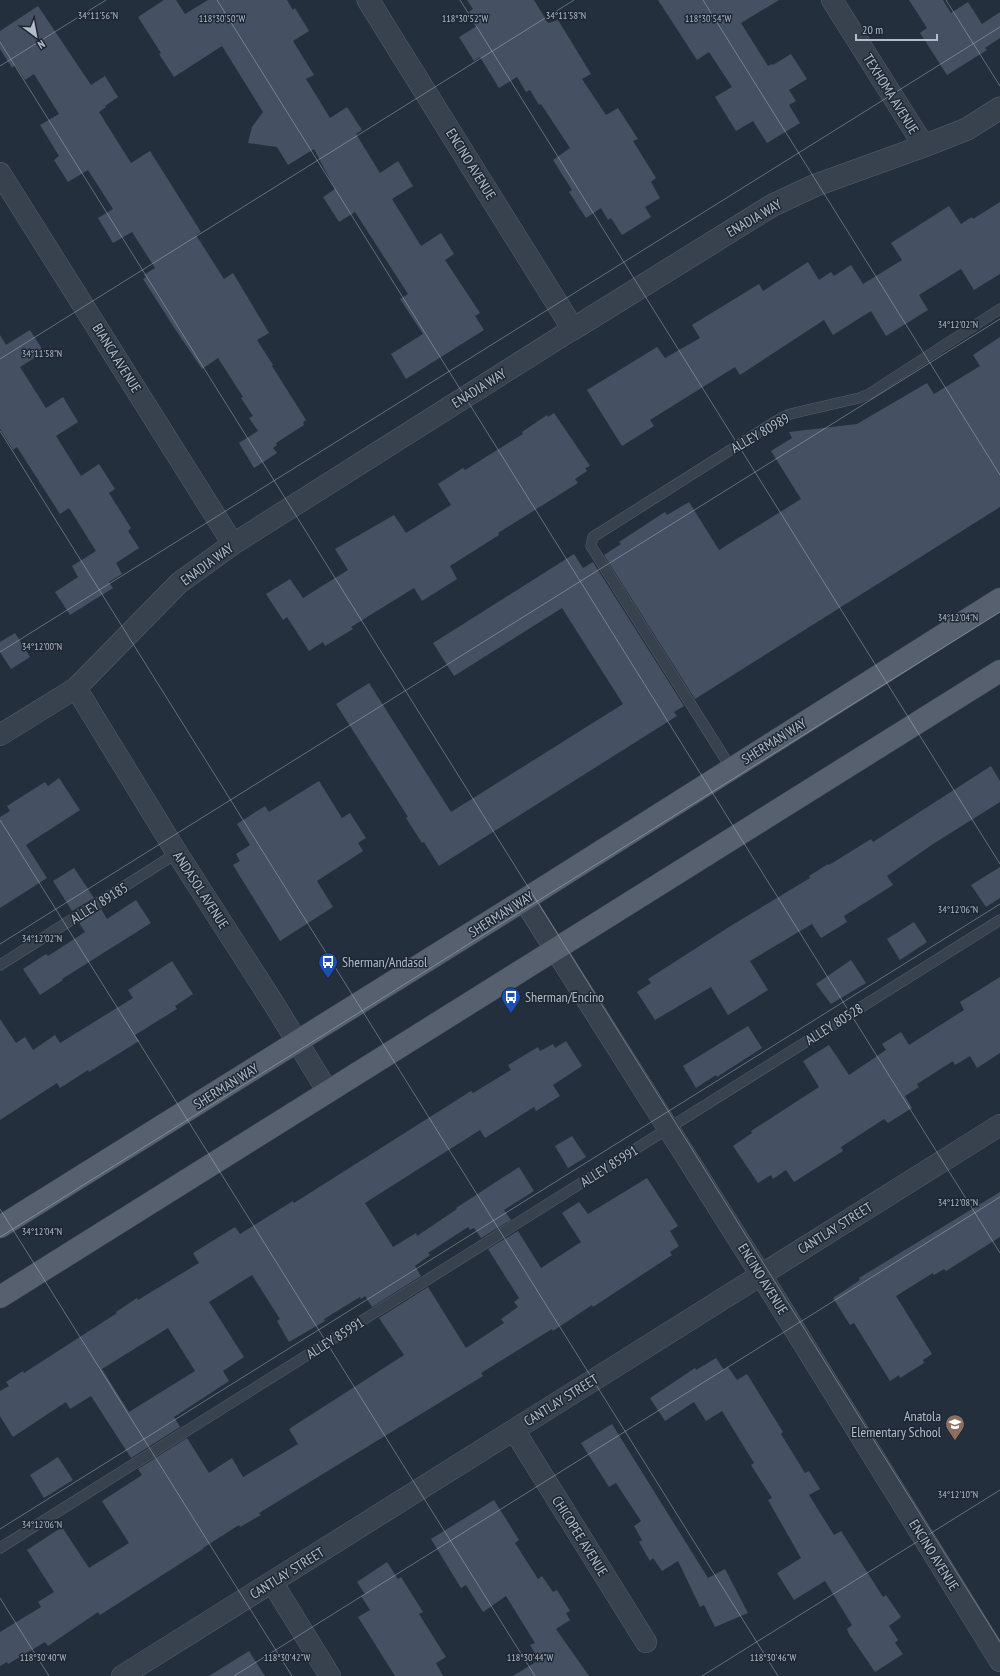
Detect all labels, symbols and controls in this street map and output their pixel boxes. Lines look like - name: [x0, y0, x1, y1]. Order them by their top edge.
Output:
- text: 34°11'56"N: [78, 9, 118, 22]
- text: 34°11'58"N: [546, 9, 586, 22]
- text: 118°30'50"W: [199, 12, 246, 25]
- text: 118°30'52"W: [442, 12, 489, 25]
- text: 118°30'54"W: [685, 12, 732, 25]
- north arrow: [16, 16, 56, 56]
- scale bar: [856, 16, 937, 42]
- text: 20 m: [862, 22, 883, 37]
- text: N: [35, 37, 48, 52]
- street label: TEXHOMA AVENUE: [859, 50, 923, 138]
- street label: ENCINO AVENUE: [442, 125, 500, 203]
- street label: ENADIA WAY: [723, 195, 785, 241]
- text: 34°12'02"N: [938, 318, 978, 331]
- street label: BIANCA AVENUE: [89, 320, 145, 396]
- text: 34°11'58"N: [22, 347, 62, 360]
- street label: ENADIA WAY: [448, 364, 510, 412]
- street label: ALLEY 80989: [727, 409, 793, 457]
- street label: ENADIA WAY: [177, 538, 237, 589]
- text: 34°12'04"N: [938, 611, 978, 624]
- text: 34°12'00"N: [22, 640, 62, 653]
- street label: SHERMAN WAY: [738, 714, 810, 768]
- street label: ANDASOL AVENUE: [169, 848, 233, 932]
- street label: ALLEY 89185: [67, 878, 131, 928]
- street label: SHERMAN WAY: [465, 887, 537, 941]
- text: 34°12'06"N: [938, 903, 978, 916]
- text: 34°12'02"N: [22, 932, 62, 945]
- bus stop icon: Sherman/Andasol: [317, 951, 339, 979]
- place label: Sherman/Andasol: [342, 953, 428, 971]
- bus stop icon: Sherman/Encino: [500, 986, 522, 1014]
- place label: Sherman/Encino: [525, 988, 604, 1006]
- street label: ALLEY 80528: [802, 999, 866, 1049]
- street label: SHERMAN WAY: [190, 1059, 262, 1113]
- street label: ALLEY 85991: [577, 1141, 641, 1191]
- text: 34°12'08"N: [938, 1196, 978, 1209]
- street label: CANTLAY STREET: [794, 1198, 876, 1258]
- text: 34°12'04"N: [22, 1225, 62, 1238]
- street label: ENCINO AVENUE: [734, 1240, 792, 1318]
- street label: ALLEY 85991: [303, 1313, 367, 1363]
- street label: CANTLAY STREET: [520, 1370, 602, 1430]
- place label: Anatola Elementary School: [851, 1407, 942, 1441]
- school or university icon: Anatola Elementary School: [944, 1413, 966, 1441]
- text: 34°12'10"N: [938, 1488, 978, 1501]
- street label: CHICOPEE AVENUE: [548, 1493, 612, 1579]
- street label: ENCINO AVENUE: [905, 1516, 963, 1594]
- text: 34°12'06"N: [22, 1518, 62, 1531]
- street label: CANTLAY STREET: [246, 1543, 328, 1603]
- text: 118°30'40"W: [20, 1651, 67, 1664]
- text: 118°30'42"W: [264, 1651, 311, 1664]
- text: 118°30'44"W: [507, 1651, 554, 1664]
- text: 118°30'46"W: [750, 1651, 797, 1664]

